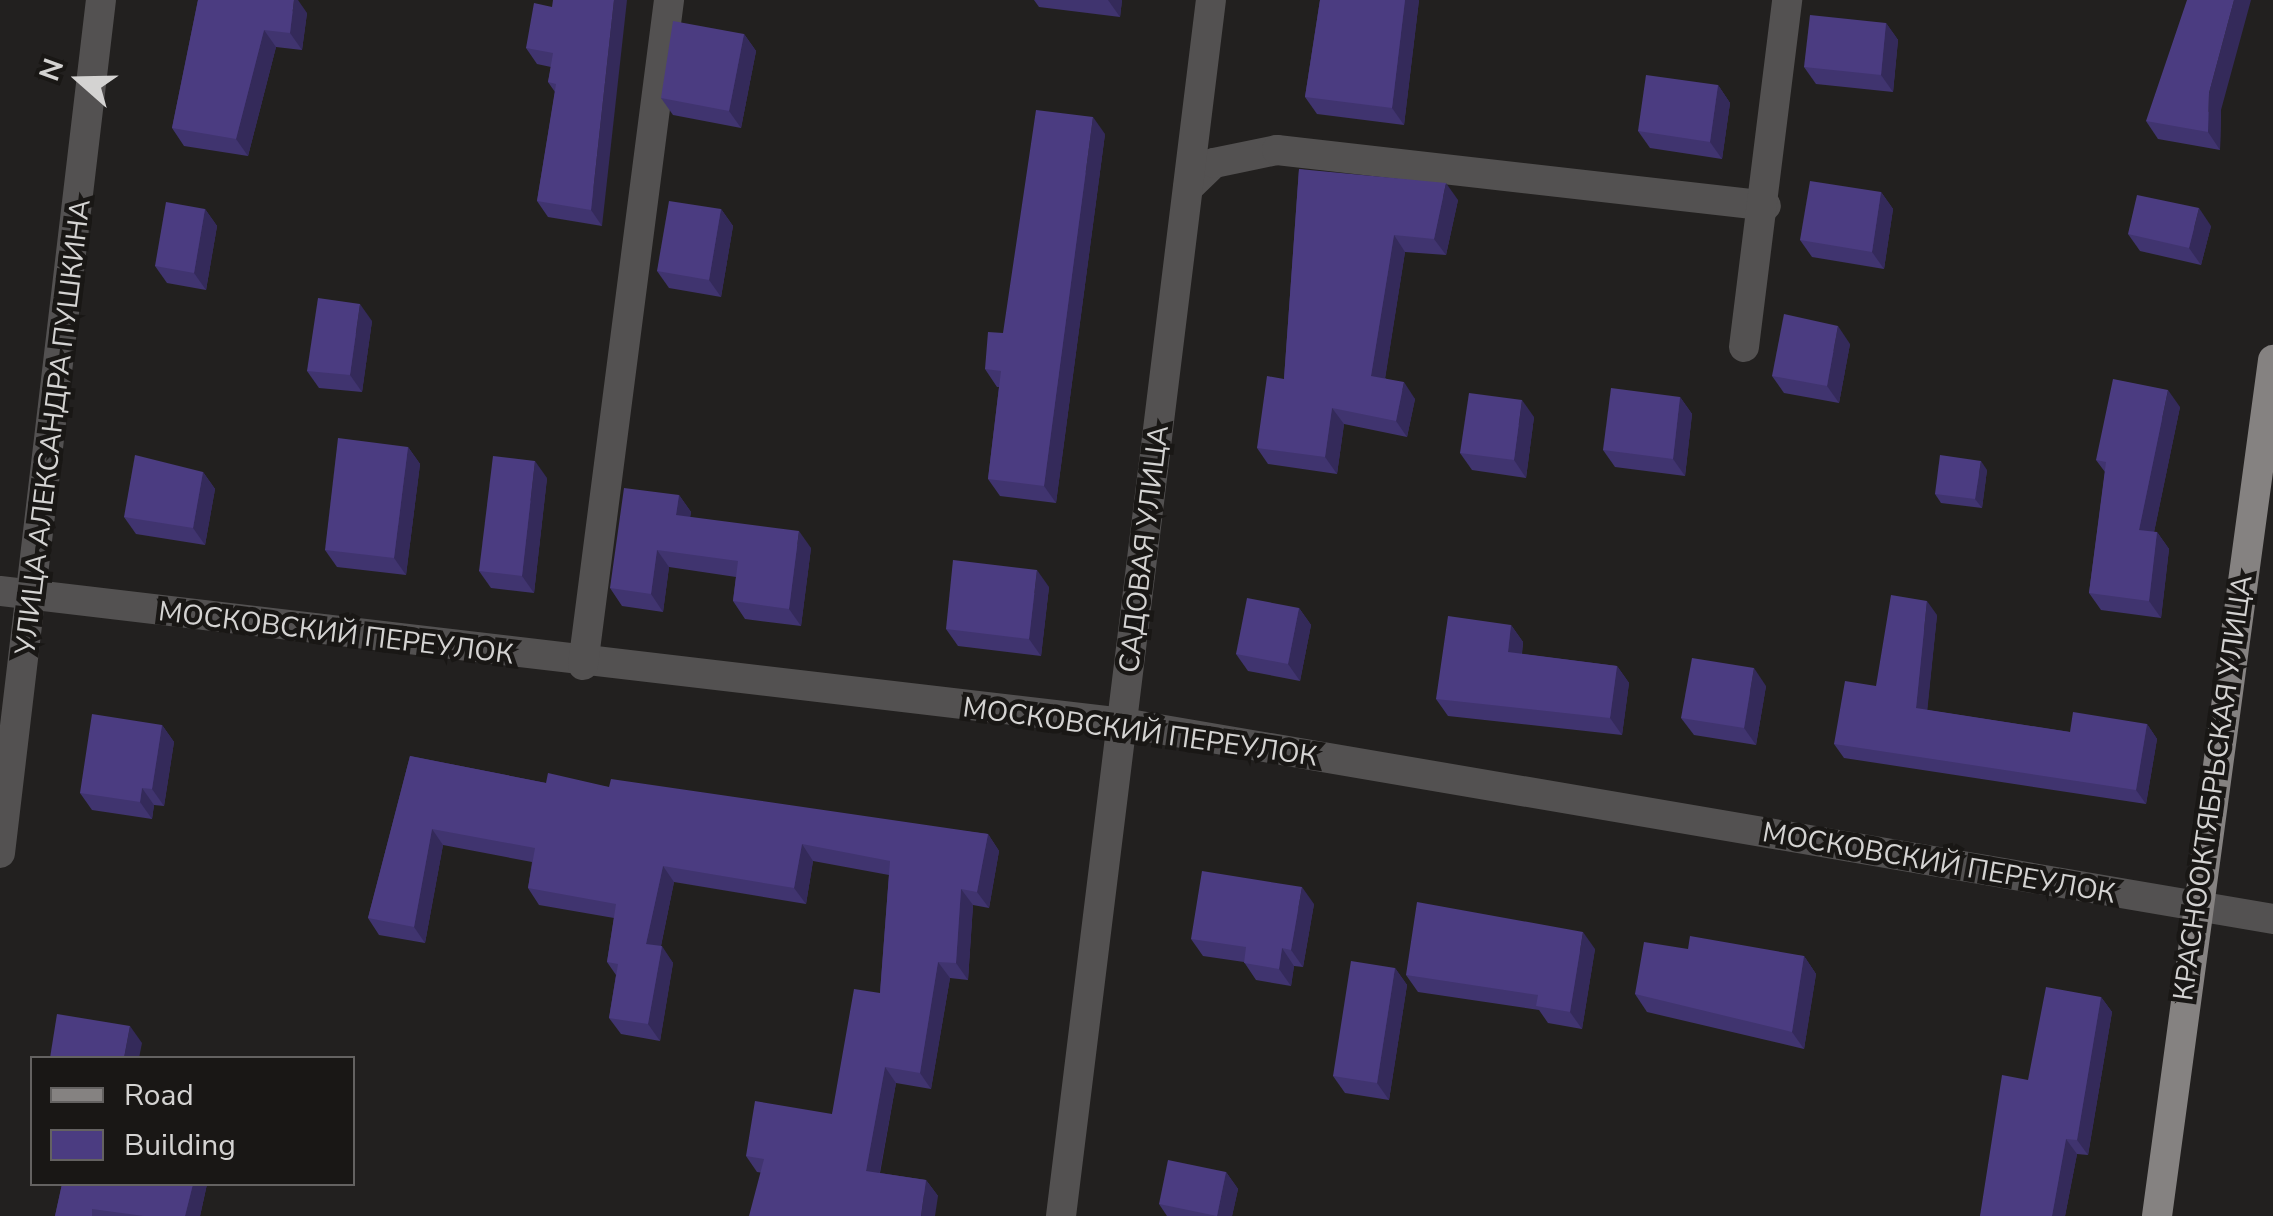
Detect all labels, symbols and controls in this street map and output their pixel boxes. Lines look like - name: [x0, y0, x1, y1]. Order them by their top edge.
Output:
- north arrow: [30, 30, 130, 130]
- text: N: [30, 53, 73, 86]
- street label: УЛИЦА АЛЕКСАНДРА ПУШКИНА: [8, 197, 98, 657]
- street label: САДОВАЯ УЛИЦА: [1112, 423, 1176, 675]
- street label: КРАСНООКТЯБРЬСКАЯ УЛИЦА: [2166, 573, 2260, 1003]
- street label: МОСКОВСКИЙ ПЕРЕУЛОК: [156, 595, 516, 671]
- street label: МОСКОВСКИЙ ПЕРЕУЛОК: [961, 690, 1319, 774]
- street label: МОСКОВСКИЙ ПЕРЕУЛОК: [1760, 815, 2118, 911]
- legend: [30, 1056, 355, 1186]
- text: Road: [124, 1075, 194, 1116]
- text: Building: [124, 1125, 236, 1166]

